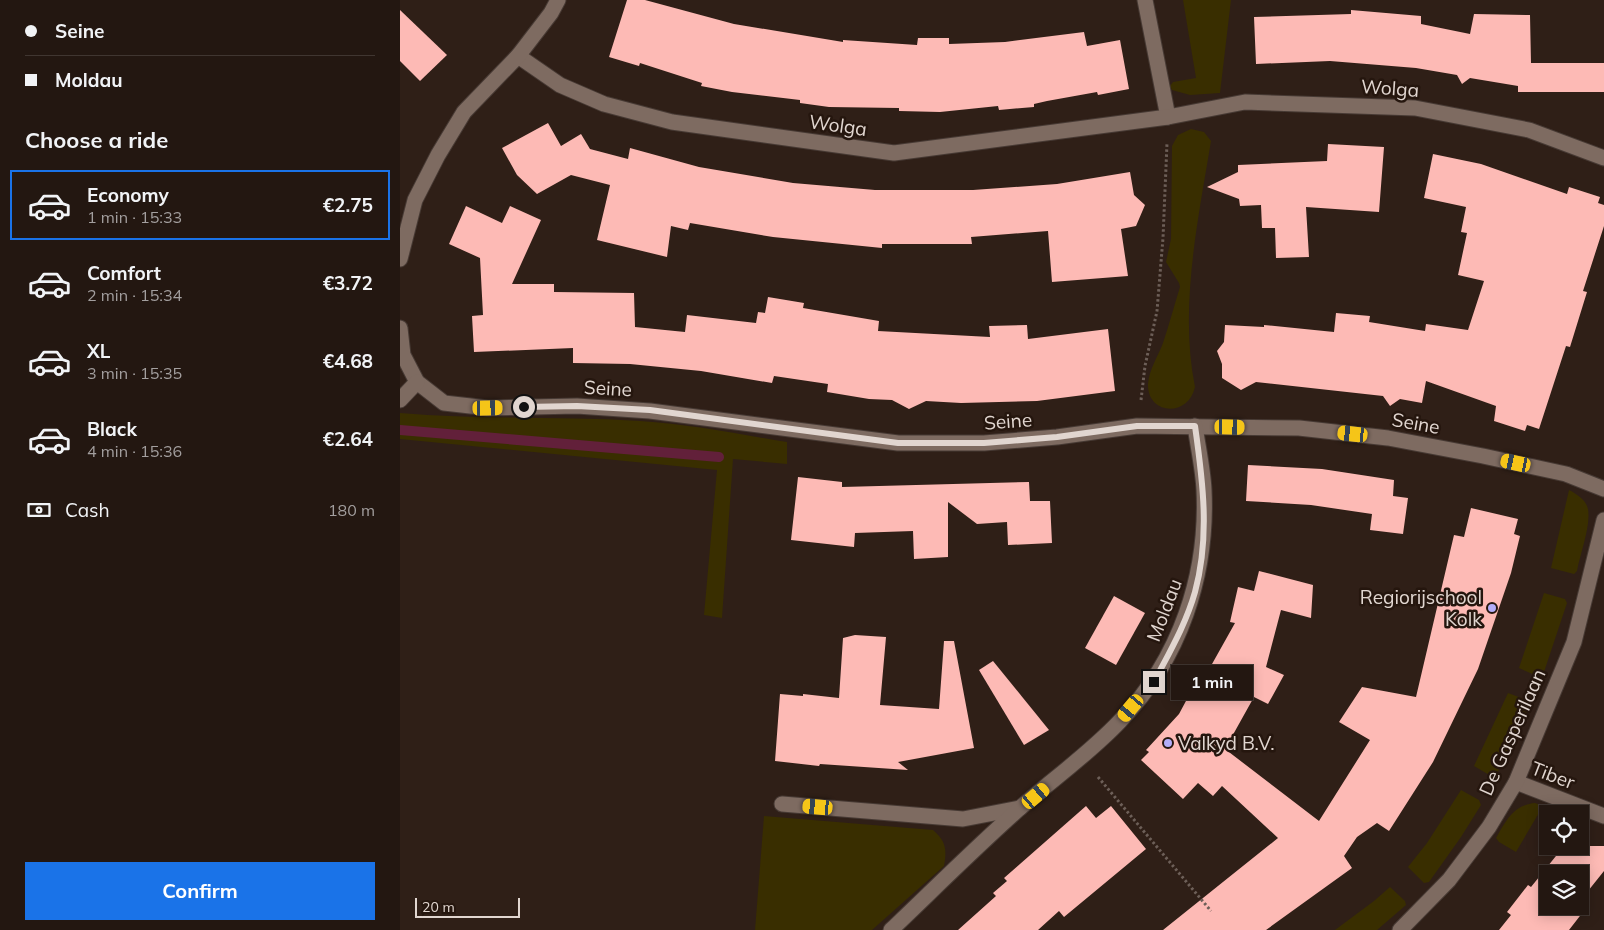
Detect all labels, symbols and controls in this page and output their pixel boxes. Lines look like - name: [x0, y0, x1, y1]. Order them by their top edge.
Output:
- text: Seine: [55, 19, 105, 43]
- text: Moldau: [55, 68, 123, 92]
- street label: Wolga: [1360, 74, 1420, 102]
- street label: Wolga: [807, 109, 869, 141]
- text: Choose a ride: [25, 126, 168, 154]
- icon: car: [27, 183, 72, 228]
- text: Economy: [87, 183, 169, 207]
- text: €2.75: [323, 193, 373, 217]
- text: 1 min · 15:33: [87, 207, 182, 227]
- icon: car: [27, 261, 72, 306]
- text: Comfort: [87, 261, 161, 285]
- text: €3.72: [323, 271, 373, 295]
- text: 2 min · 15:34: [87, 285, 182, 305]
- icon: car: [27, 339, 72, 384]
- text: XL: [87, 339, 110, 363]
- text: €4.68: [323, 349, 373, 373]
- text: 3 min · 15:35: [87, 363, 182, 383]
- street label: Seine: [583, 375, 633, 401]
- route start: [513, 396, 535, 418]
- car: [472, 400, 503, 416]
- street label: Seine: [983, 407, 1033, 435]
- street label: Seine: [1390, 407, 1442, 439]
- icon: car: [27, 417, 72, 462]
- text: Black: [87, 417, 137, 441]
- car: [1214, 419, 1245, 435]
- car: [1337, 425, 1368, 443]
- text: €2.64: [323, 427, 373, 451]
- text: 4 min · 15:36: [87, 441, 182, 461]
- car: [1499, 453, 1532, 473]
- icon: cash: [25, 496, 53, 524]
- text: Cash: [65, 498, 110, 522]
- text: 180 m: [328, 500, 375, 520]
- street label: Moldau: [1141, 575, 1187, 645]
- place label: Regiorijschool Kolk: [1360, 585, 1482, 631]
- marker: Regiorijschool Kolk: [1486, 602, 1498, 614]
- callout: 1 min: [1172, 664, 1254, 700]
- street label: De Gasperilaan: [1473, 665, 1551, 799]
- route end: [1143, 671, 1165, 693]
- text: 1 min: [1191, 672, 1233, 692]
- car: [1115, 692, 1146, 724]
- place label: Valkyd B.V.: [1178, 731, 1275, 755]
- marker: Valkyd B.V.: [1162, 737, 1174, 749]
- street label: Tiber: [1528, 756, 1578, 794]
- car: [1019, 781, 1052, 811]
- car: [802, 798, 833, 816]
- map controls: [1539, 805, 1589, 915]
- button: locate: [1539, 805, 1589, 855]
- button: Confirm: [25, 862, 375, 920]
- button: layers: [1539, 865, 1589, 915]
- scale bar: [415, 895, 520, 918]
- text: 20 m: [422, 898, 455, 916]

